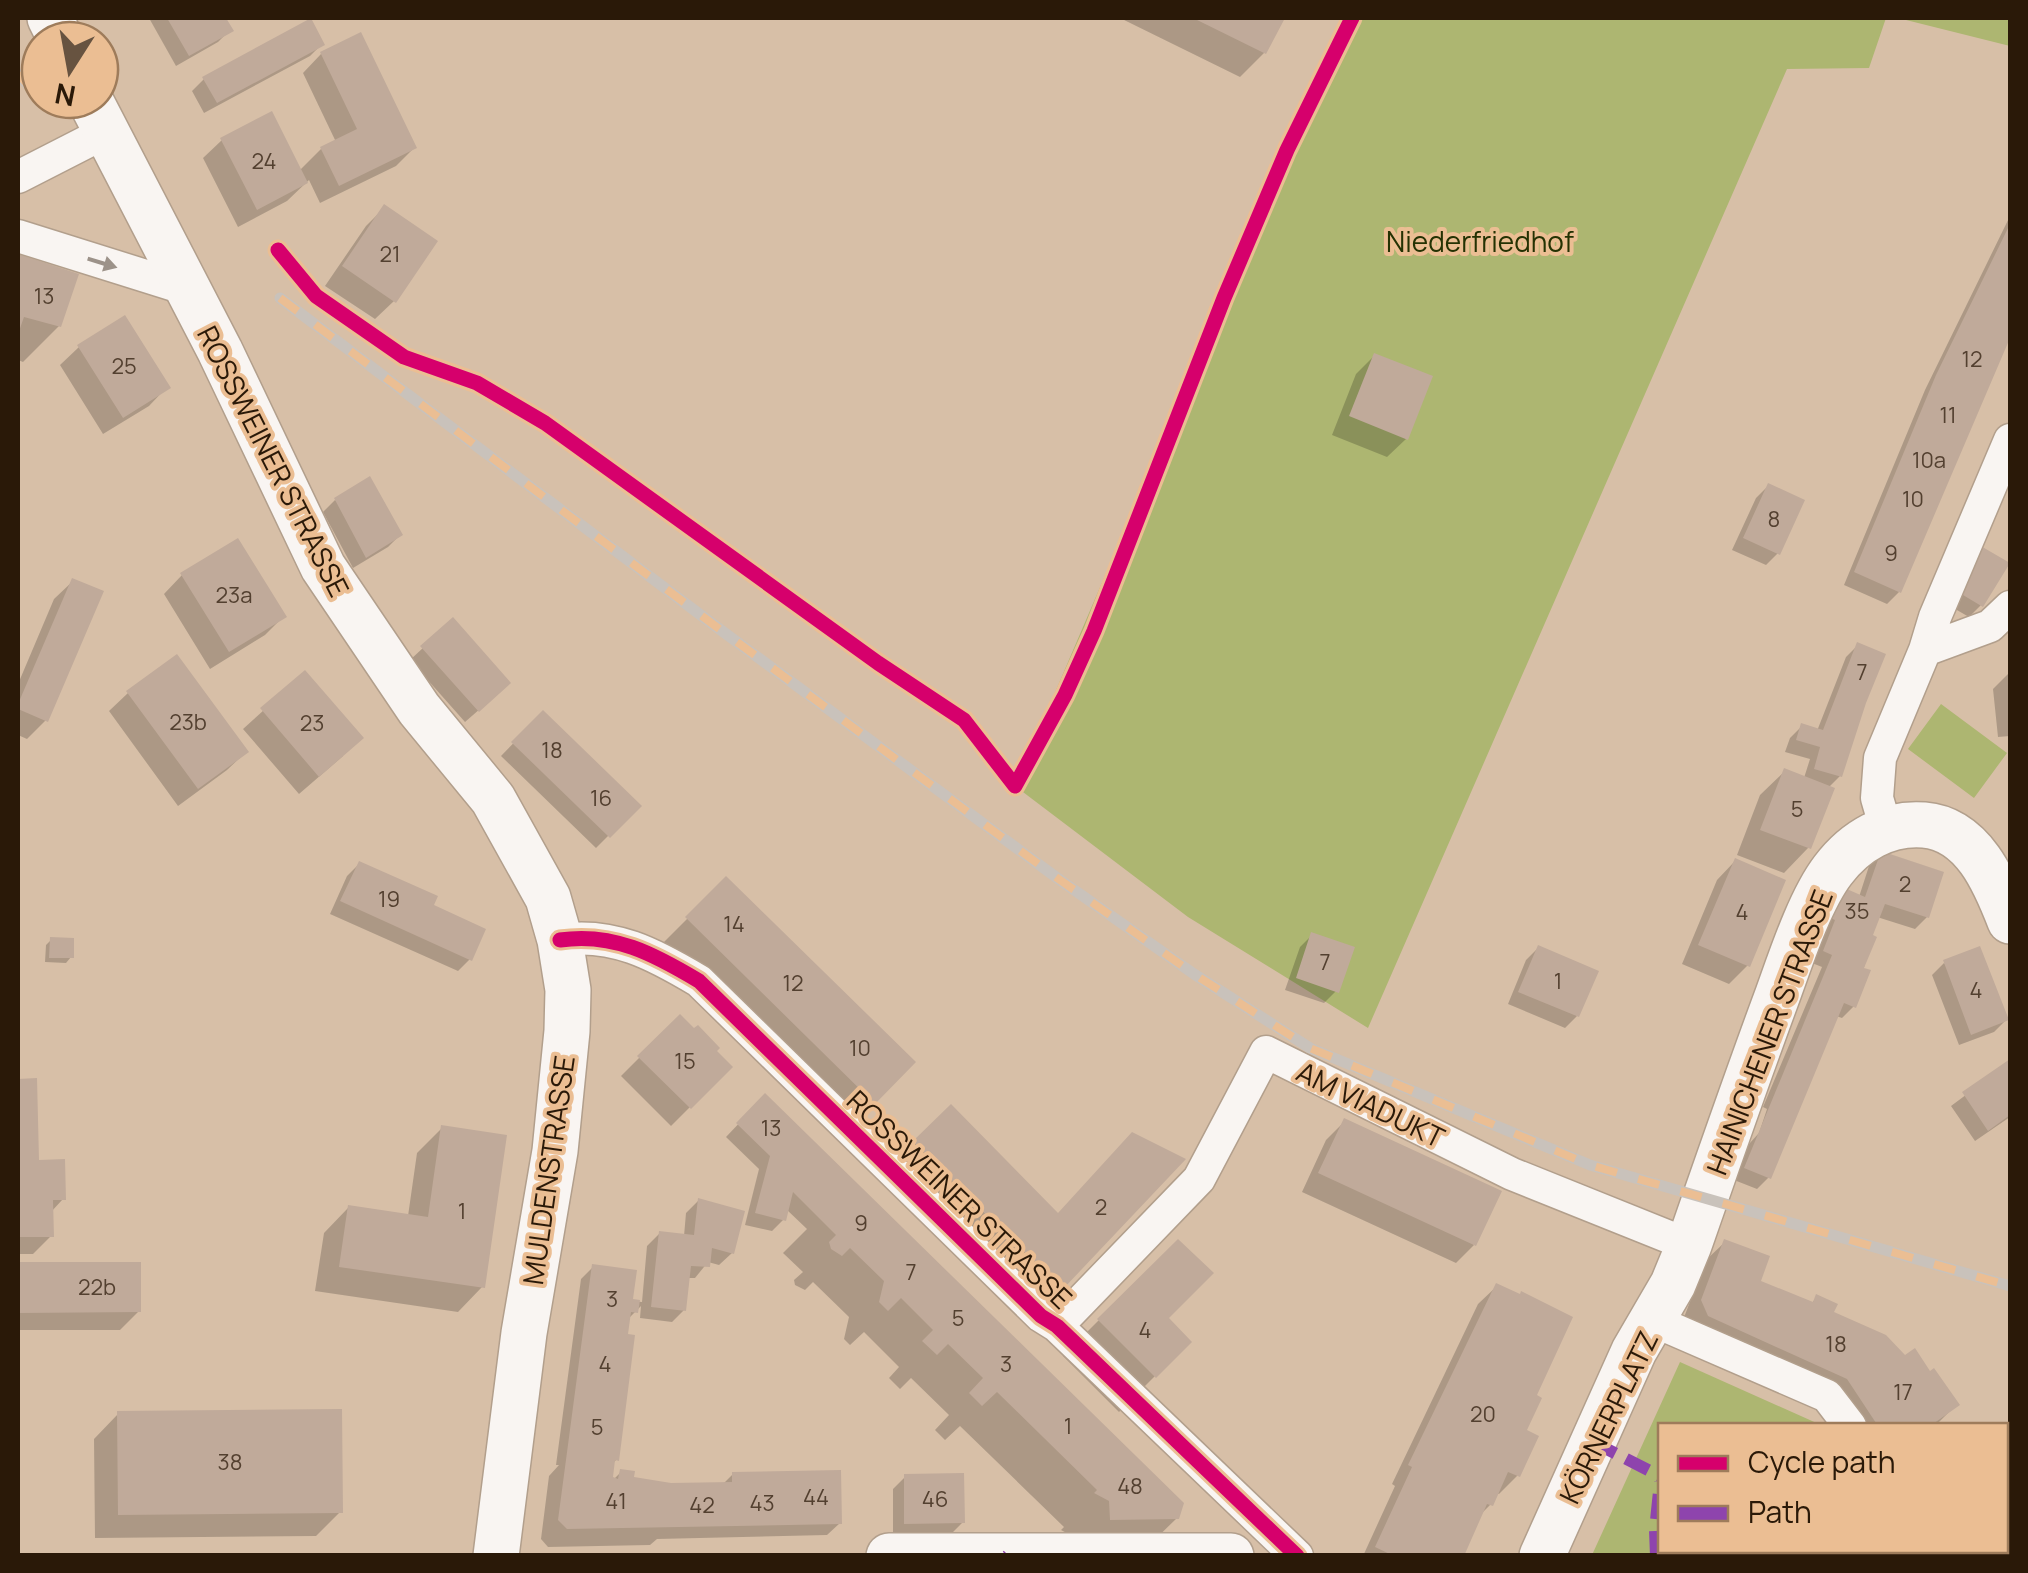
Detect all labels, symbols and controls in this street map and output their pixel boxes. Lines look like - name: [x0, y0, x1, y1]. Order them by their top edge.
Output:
- north arrow: [20, 20, 120, 120]
- text: N: [52, 75, 79, 116]
- house number: 24: [251, 146, 277, 176]
- park label: Niederfriedhof: [1386, 222, 1574, 260]
- house number: 21: [379, 239, 401, 269]
- one-way arrow: [87, 256, 118, 271]
- house number: 13: [34, 281, 54, 311]
- street label: ROSSWEINER STRASSE: [189, 319, 359, 603]
- house number: 12: [1961, 344, 1983, 374]
- house number: 25: [111, 351, 137, 381]
- house number: 11: [1939, 400, 1957, 430]
- house number: 10a: [1912, 445, 1946, 475]
- house number: 10: [1902, 484, 1924, 514]
- house number: 8: [1768, 504, 1780, 534]
- house number: 9: [1884, 538, 1898, 568]
- house number: 23a: [216, 580, 252, 610]
- house number: 7: [1856, 657, 1868, 687]
- house number: 23b: [169, 707, 207, 737]
- house number: 23: [300, 708, 324, 738]
- house number: 18: [541, 735, 563, 765]
- house number: 16: [590, 783, 612, 813]
- house number: 5: [1791, 794, 1803, 824]
- house number: 2: [1899, 869, 1911, 899]
- house number: 19: [378, 884, 400, 914]
- street label: HAINICHENER STRASSE: [1697, 884, 1841, 1180]
- house number: 35: [1845, 896, 1869, 926]
- house number: 4: [1736, 897, 1748, 927]
- house number: 14: [723, 909, 745, 939]
- house number: 7: [1319, 947, 1331, 977]
- house number: 1: [1554, 966, 1562, 996]
- house number: 12: [782, 968, 804, 998]
- house number: 4: [1970, 975, 1982, 1005]
- house number: 10: [849, 1033, 871, 1063]
- house number: 15: [674, 1046, 696, 1076]
- street label: AM VIADUKT: [1291, 1052, 1451, 1156]
- street label: MULDENSTRASSE: [513, 1053, 583, 1287]
- street label: ROSSWEINER STRASSE: [839, 1081, 1081, 1317]
- house number: 13: [761, 1113, 781, 1143]
- house number: 2: [1095, 1192, 1107, 1222]
- house number: 1: [458, 1196, 466, 1226]
- house number: 9: [854, 1208, 868, 1238]
- house number: 7: [905, 1257, 917, 1287]
- house number: 22b: [78, 1272, 116, 1302]
- house number: 3: [606, 1284, 618, 1314]
- house number: 5: [952, 1303, 964, 1333]
- house number: 4: [1139, 1315, 1151, 1345]
- street label: KÖRNERPLATZ: [1550, 1324, 1666, 1510]
- house number: 18: [1825, 1329, 1847, 1359]
- house number: 4: [599, 1349, 611, 1379]
- house number: 3: [1000, 1349, 1012, 1379]
- house number: 17: [1893, 1377, 1913, 1407]
- house number: 20: [1470, 1399, 1496, 1429]
- house number: 1: [1064, 1411, 1072, 1441]
- house number: 5: [591, 1412, 603, 1442]
- legend: [1658, 1423, 2008, 1553]
- text: Cycle path: [1748, 1441, 1896, 1482]
- house number: 38: [218, 1447, 242, 1477]
- house number: 48: [1117, 1471, 1143, 1501]
- house number: 44: [803, 1482, 829, 1512]
- house number: 46: [922, 1484, 948, 1514]
- house number: 41: [605, 1486, 627, 1516]
- house number: 43: [749, 1488, 775, 1518]
- house number: 42: [689, 1490, 715, 1520]
- text: Path: [1748, 1491, 1812, 1532]

